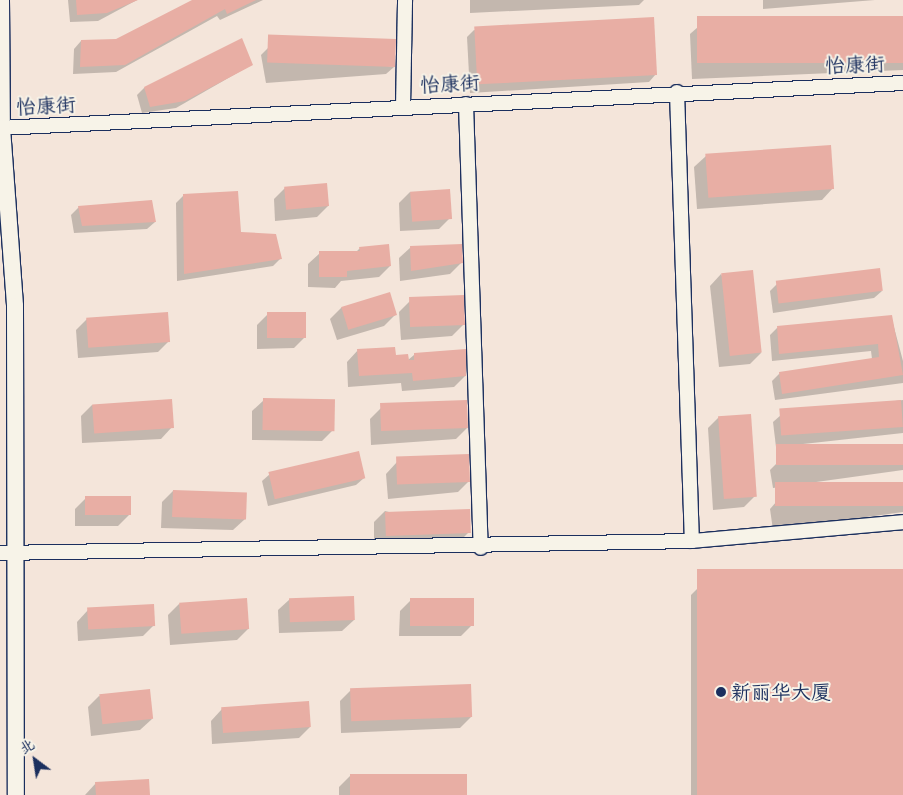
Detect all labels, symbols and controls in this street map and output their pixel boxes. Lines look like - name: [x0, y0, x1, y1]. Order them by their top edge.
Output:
- street label: 怡康街: [825, 52, 885, 78]
- street label: 怡康街: [419, 70, 481, 98]
- street label: 怡康街: [15, 92, 77, 120]
- place label: 新丽华大厦: [731, 680, 831, 704]
- marker: 新丽华大厦: [715, 686, 727, 698]
- north arrow: [10, 735, 60, 785]
- text: 北: [17, 736, 37, 758]

